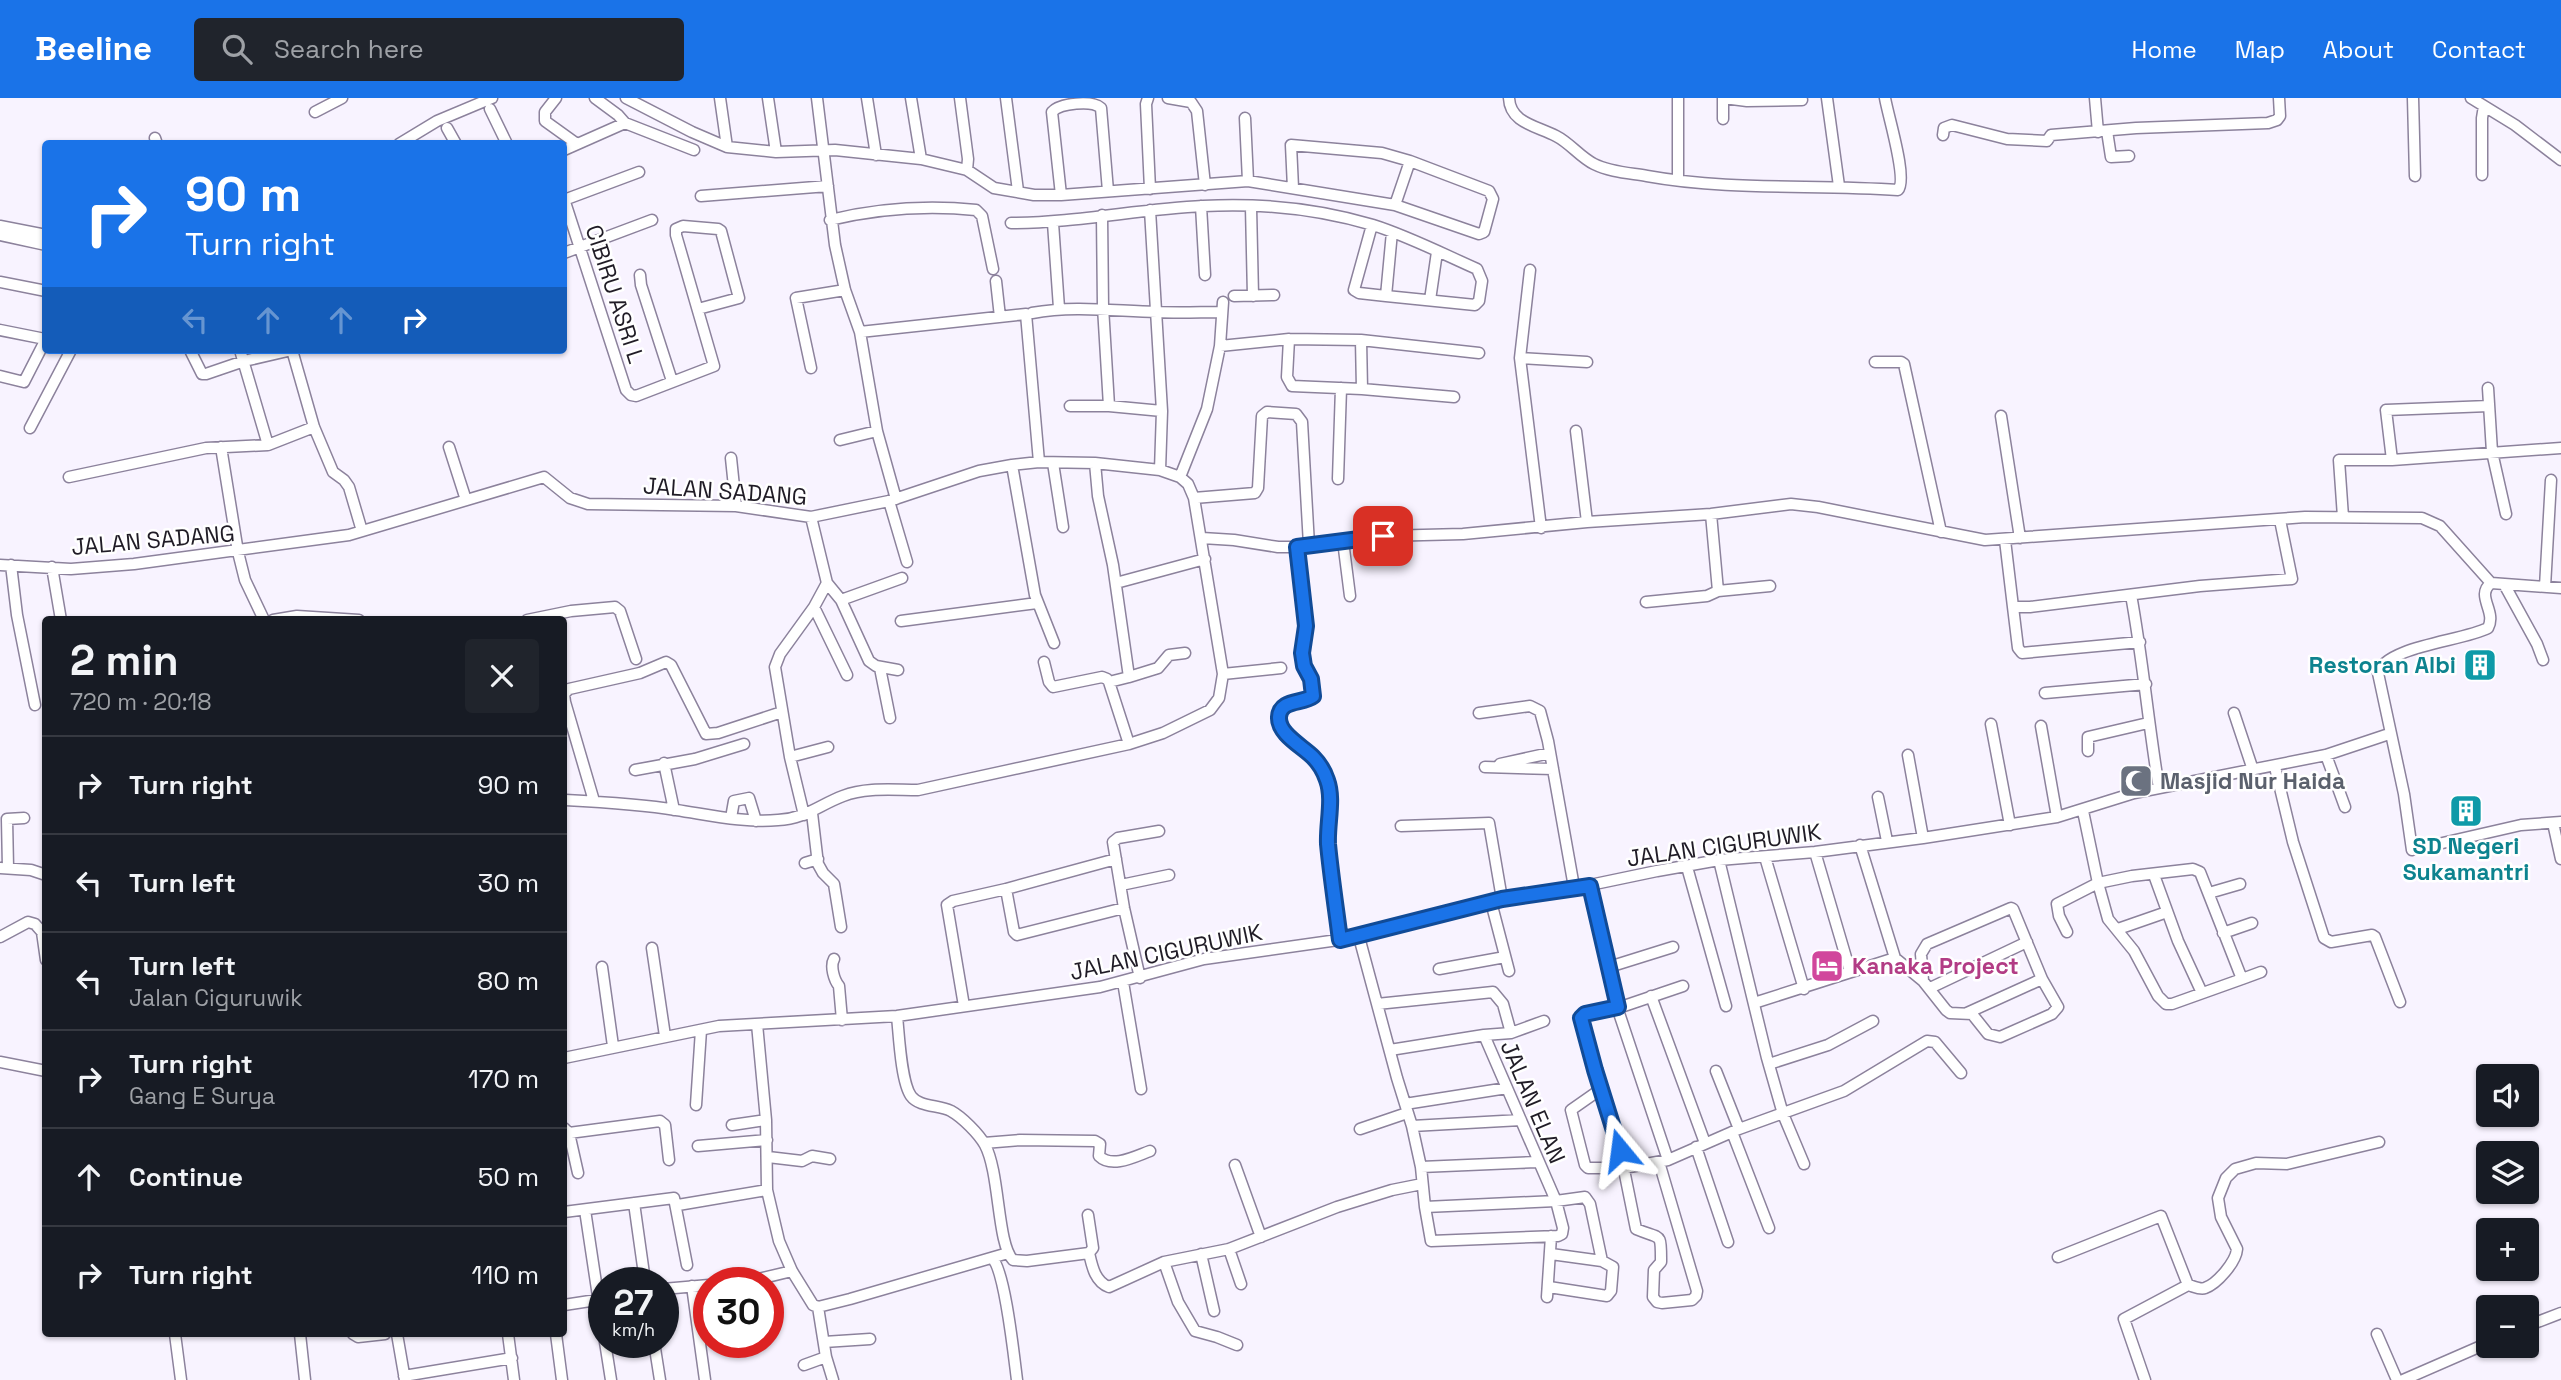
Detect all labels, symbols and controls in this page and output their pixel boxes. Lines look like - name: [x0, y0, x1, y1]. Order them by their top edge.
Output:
- search box: [194, 18, 684, 81]
- text: Beeline: [35, 28, 152, 70]
- icon: search: [218, 30, 256, 68]
- text: Search here: [274, 32, 424, 66]
- text: Home: [2131, 34, 2197, 65]
- text: Map: [2235, 34, 2285, 65]
- text: About: [2323, 34, 2394, 65]
- text: Contact: [2432, 34, 2526, 65]
- text: 90 m: [185, 163, 301, 225]
- icon: right: [70, 168, 161, 259]
- street label: CIBIRU ASRI L: [579, 221, 651, 367]
- text: Turn right: [185, 224, 335, 264]
- icon: left: [176, 301, 214, 339]
- icon: ahead: [249, 301, 287, 339]
- icon: ahead: [322, 301, 360, 339]
- icon: right: [395, 301, 433, 339]
- street label: JALAN SADANG: [642, 470, 808, 512]
- pin: [1353, 506, 1413, 566]
- icon: arrive: [1364, 517, 1402, 555]
- street label: JALAN SADANG: [70, 518, 236, 562]
- text: 2 min: [70, 634, 179, 687]
- button: close: [465, 639, 539, 713]
- building icon: Restoran Albi: [2461, 646, 2499, 684]
- place label: Restoran Albi: [2309, 650, 2456, 680]
- text: 720 m · 20:18: [70, 687, 212, 717]
- mosque icon: Masjid Nur Haida: [2117, 762, 2155, 800]
- icon: right: [70, 766, 108, 804]
- place label: Masjid Nur Haida: [2160, 766, 2345, 796]
- text: Turn right: [129, 768, 253, 802]
- text: 90 m: [477, 768, 539, 802]
- building icon: SD Negeri Sukamantri: [2447, 792, 2485, 830]
- street label: JALAN CIGURUWIK: [1625, 816, 1823, 874]
- place label: SD Negeri Sukamantri: [2403, 831, 2529, 887]
- icon: left: [70, 864, 108, 902]
- text: Turn left: [129, 866, 236, 900]
- text: 30 m: [478, 866, 539, 900]
- street label: JALAN CIGURUWIK: [1067, 917, 1265, 987]
- hotel icon: Kanaka Project: [1808, 947, 1846, 985]
- text: Turn left: [129, 949, 236, 983]
- place label: Kanaka Project: [1852, 951, 2019, 981]
- icon: left: [70, 962, 108, 1000]
- text: 80 m: [477, 964, 539, 998]
- text: Jalan Ciguruwik: [129, 983, 303, 1013]
- street label: JALAN ELAN: [1494, 1036, 1572, 1168]
- text: Turn right: [129, 1047, 253, 1081]
- icon: right: [70, 1060, 108, 1098]
- text: 170 m: [468, 1062, 539, 1096]
- map controls: [2476, 1064, 2539, 1358]
- button: sound: [2476, 1064, 2539, 1127]
- text: Gang E Surya: [129, 1081, 275, 1111]
- position arrow: [1583, 1113, 1657, 1187]
- button: layers: [2476, 1141, 2539, 1204]
- icon: ahead: [70, 1158, 108, 1196]
- text: Continue: [129, 1160, 243, 1194]
- text: 50 m: [478, 1160, 539, 1194]
- button: +: [2476, 1218, 2539, 1281]
- icon: right: [70, 1256, 108, 1294]
- text: Turn right: [129, 1258, 253, 1292]
- text: 110 m: [472, 1258, 539, 1292]
- speed limit sign: 30: [693, 1267, 784, 1358]
- text: 27: [614, 1281, 653, 1325]
- button: −: [2476, 1295, 2539, 1358]
- text: km/h: [612, 1318, 655, 1341]

